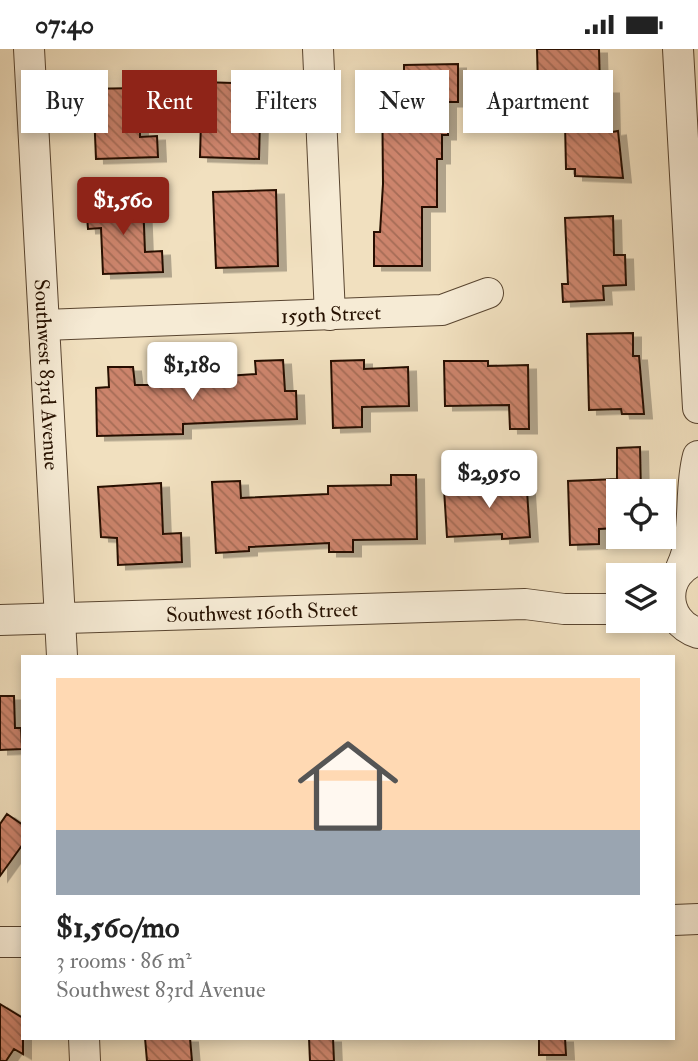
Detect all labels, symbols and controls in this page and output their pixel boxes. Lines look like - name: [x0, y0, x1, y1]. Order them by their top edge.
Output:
- text: 07:40: [35, 9, 94, 41]
- chip: Buy: [21, 70, 108, 133]
- chip: Rent: [122, 70, 217, 133]
- chip: Filters: [231, 70, 341, 133]
- chip: New: [355, 70, 449, 133]
- chip: Apartment: [463, 70, 613, 133]
- pin: $1,560: [66, 177, 180, 237]
- text: $1,560: [93, 185, 153, 214]
- street label: Southwest 83rd Avenue: [28, 278, 65, 471]
- street label: 159th Street: [280, 299, 382, 330]
- pin: $1,180: [135, 343, 249, 402]
- text: $1,180: [163, 350, 221, 379]
- pin: $2,950: [432, 451, 546, 510]
- text: $2,950: [457, 458, 521, 487]
- map controls: [606, 479, 676, 633]
- button: locate: [606, 479, 676, 549]
- button: layers: [606, 563, 676, 633]
- street label: Southwest 160th Street: [166, 596, 358, 629]
- icon: home: [285, 723, 411, 849]
- text: $1,560/mo: [56, 909, 179, 946]
- text: 3 rooms · 86 m²: [56, 946, 192, 975]
- text: Southwest 83rd Avenue: [56, 975, 266, 1004]

